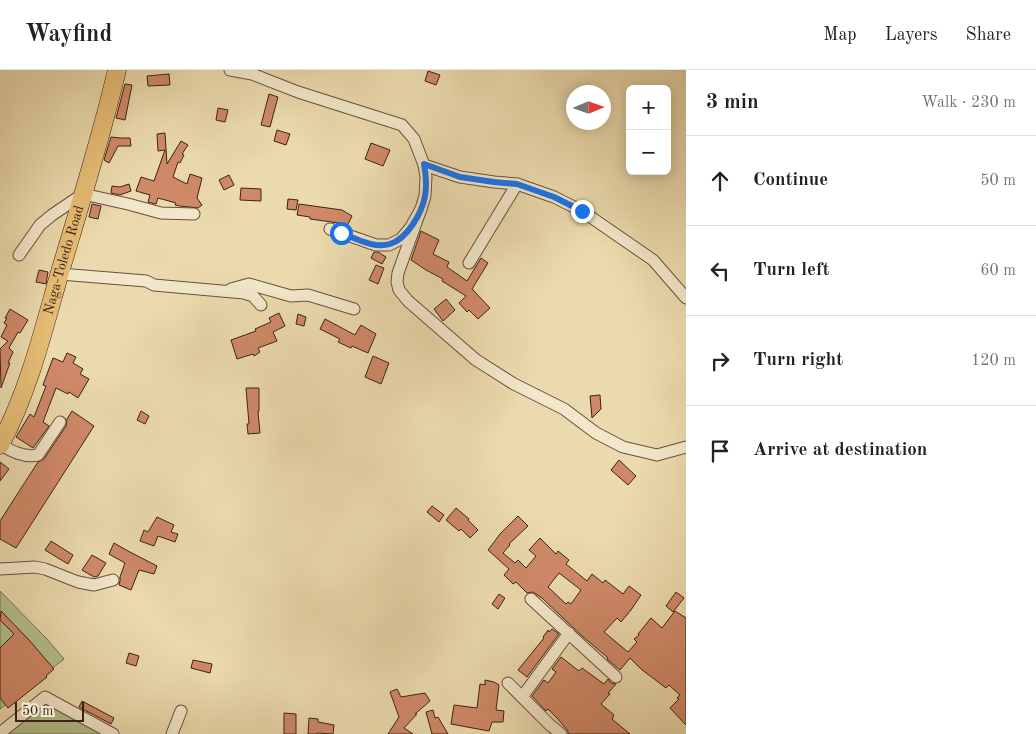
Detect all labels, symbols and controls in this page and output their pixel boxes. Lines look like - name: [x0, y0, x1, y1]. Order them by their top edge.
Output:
- text: Wayfind: [25, 23, 112, 47]
- text: Map: [823, 26, 857, 44]
- text: Layers: [885, 26, 937, 44]
- text: Share: [965, 26, 1011, 44]
- north arrow: [566, 85, 611, 130]
- map controls: [626, 85, 671, 175]
- button: +: [626, 85, 671, 130]
- text: 3 min: [706, 92, 759, 113]
- text: Walk · 230 m: [921, 95, 1016, 111]
- button: −: [626, 130, 671, 175]
- icon: ahead: [706, 167, 734, 195]
- text: Continue: [753, 171, 828, 190]
- text: 50 m: [980, 173, 1016, 189]
- route end: [571, 200, 594, 223]
- street label: Naga-Toledo Road: [41, 204, 87, 316]
- route start: [330, 222, 353, 245]
- icon: left: [706, 257, 734, 285]
- text: Turn left: [753, 261, 830, 280]
- text: 60 m: [980, 263, 1016, 279]
- icon: right: [706, 347, 734, 375]
- text: Turn right: [753, 351, 843, 370]
- text: 120 m: [971, 353, 1016, 369]
- icon: arrive: [706, 437, 734, 465]
- text: Arrive at destination: [753, 441, 927, 460]
- scale bar: [15, 699, 84, 722]
- text: 50 m: [22, 704, 53, 718]

